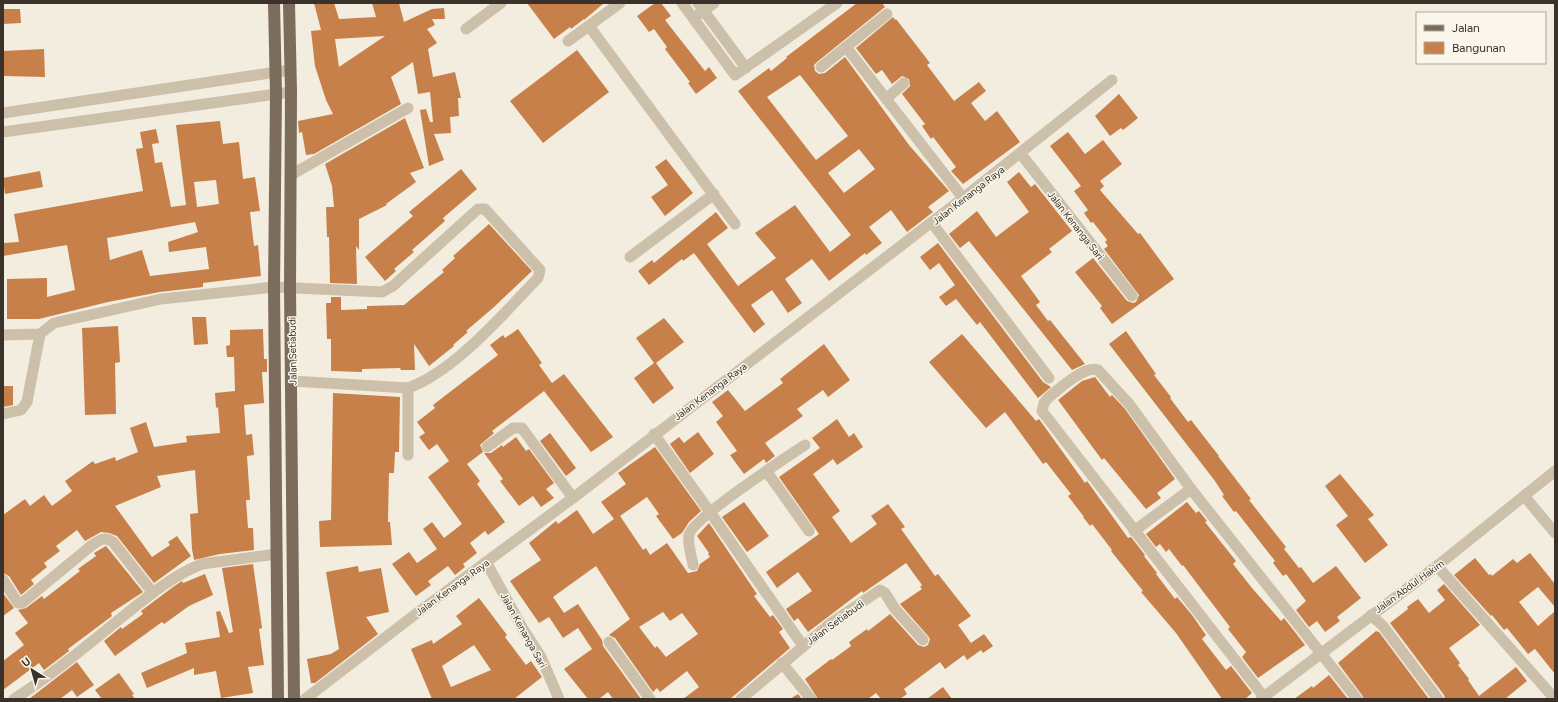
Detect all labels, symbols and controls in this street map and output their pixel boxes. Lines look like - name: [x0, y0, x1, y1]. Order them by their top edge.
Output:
- legend: [1416, 12, 1546, 64]
- text: Jalan: [1452, 21, 1480, 35]
- text: Bangunan: [1452, 41, 1506, 55]
- street label: Jalan Kenanga Raya: [930, 163, 1007, 228]
- street label: Jalan Kenanga Sari: [1045, 188, 1106, 262]
- street label: Jalan Setiabudi: [285, 317, 300, 385]
- street label: Jalan Kenanga Raya: [671, 360, 749, 423]
- street label: Jalan Kenanga Raya: [413, 556, 492, 619]
- street label: Jalan Abdul Hakim: [1372, 557, 1447, 616]
- street label: Jalan Kenanga Sari: [498, 590, 550, 670]
- street label: Jalan Setiabudi: [804, 597, 867, 648]
- north arrow: [12, 650, 52, 690]
- text: U: [19, 655, 33, 670]

